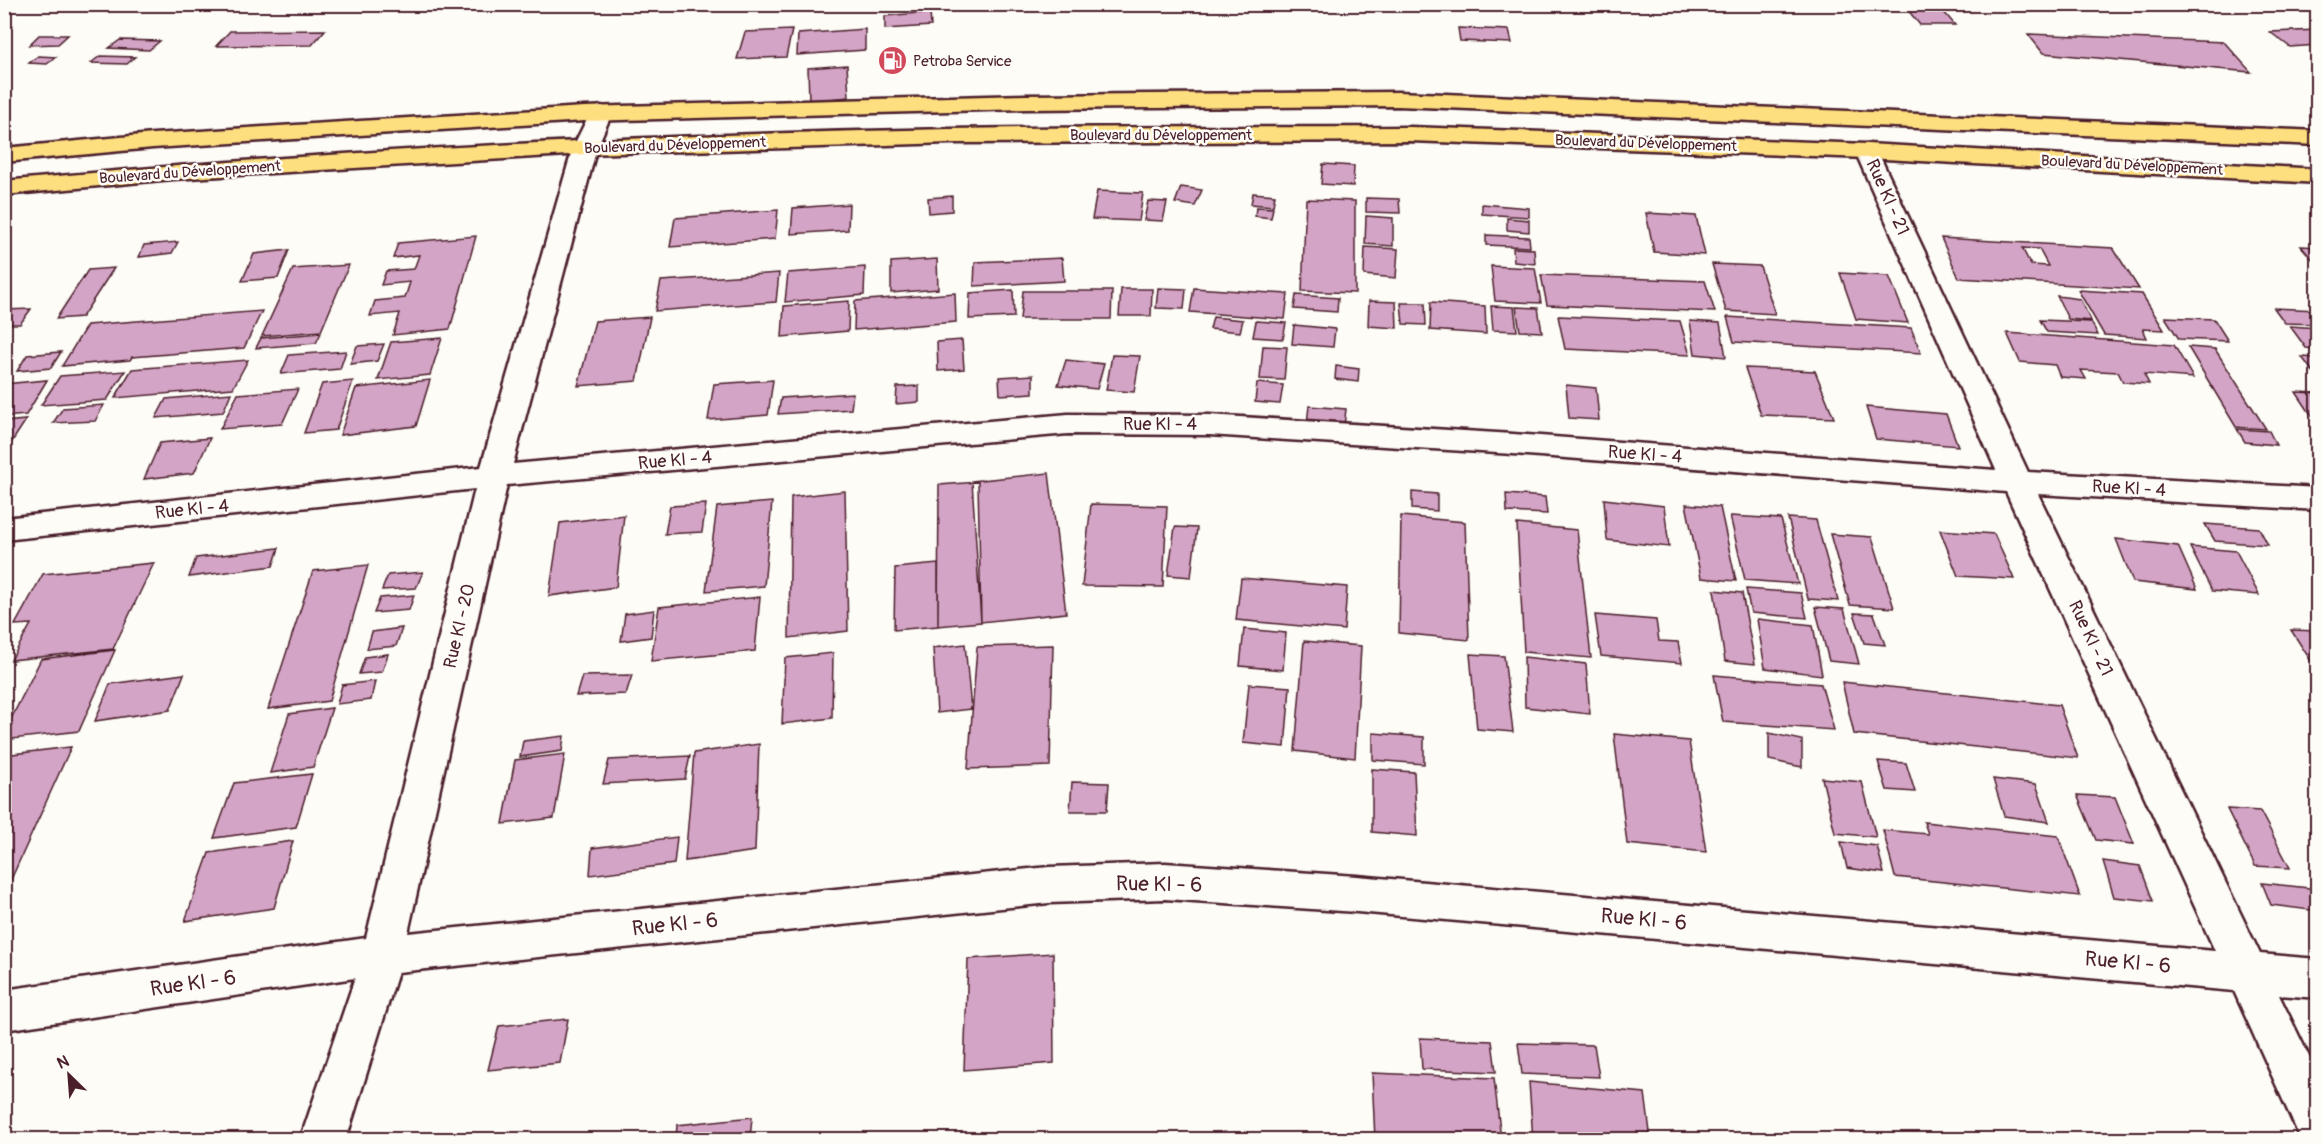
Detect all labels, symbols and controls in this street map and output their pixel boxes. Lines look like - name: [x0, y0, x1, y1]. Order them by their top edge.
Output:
- fuel station icon: Petroba Service: [876, 45, 908, 77]
- place label: Petroba Service: [913, 52, 1012, 71]
- street label: Boulevard du Développement: [1070, 126, 1253, 145]
- street label: Boulevard du Développement: [1555, 131, 1738, 156]
- street label: Boulevard du Développement: [584, 133, 767, 158]
- street label: Boulevard du Développement: [2041, 151, 2224, 180]
- street label: Rue KI - 21: [1861, 156, 1914, 239]
- street label: Boulevard du Développement: [99, 157, 282, 188]
- street label: Rue KI - 4: [1123, 413, 1198, 436]
- street label: Rue KI - 4: [1607, 440, 1683, 469]
- street label: Rue KI - 4: [637, 446, 714, 475]
- street label: Rue KI - 4: [2091, 475, 2167, 502]
- street label: Rue KI - 4: [154, 494, 231, 525]
- street label: Rue KI - 20: [439, 582, 480, 671]
- street label: Rue KI - 21: [2063, 597, 2118, 680]
- street label: Rue KI - 6: [1116, 870, 1202, 899]
- street label: Rue KI - 6: [1600, 902, 1688, 937]
- street label: Rue KI - 6: [631, 907, 719, 942]
- street label: Rue KI - 6: [2084, 945, 2172, 980]
- street label: Rue KI - 6: [148, 964, 238, 1003]
- north arrow: [39, 1045, 99, 1105]
- text: N: [54, 1051, 72, 1074]

